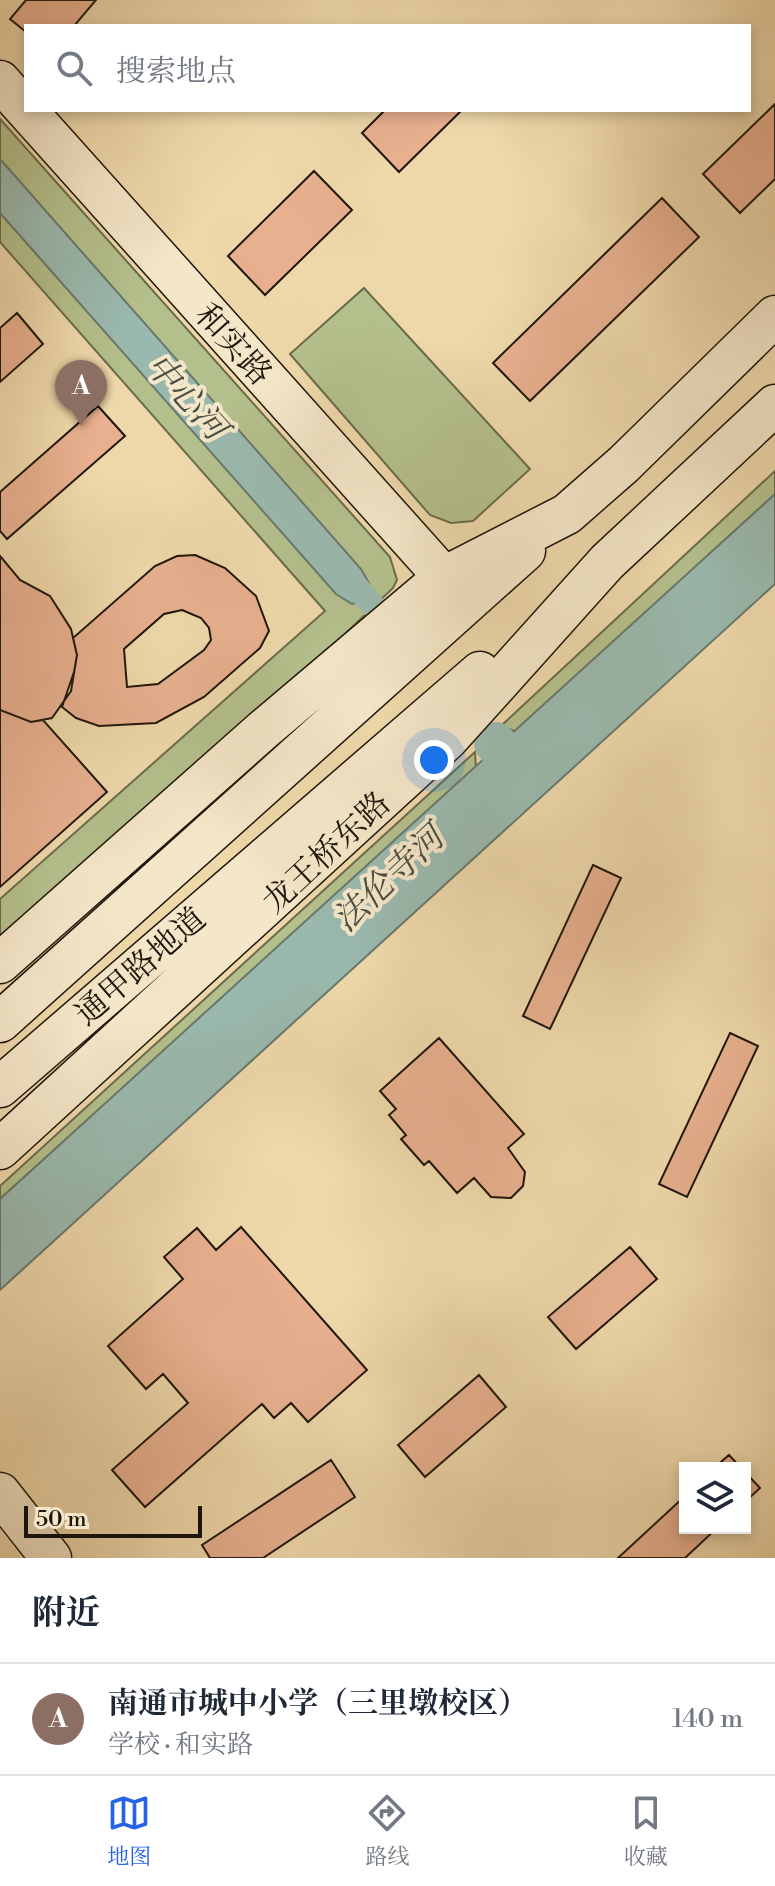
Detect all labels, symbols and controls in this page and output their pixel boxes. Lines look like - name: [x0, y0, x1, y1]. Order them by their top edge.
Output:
- search box: [24, 24, 751, 112]
- icon: search: [52, 46, 96, 90]
- text: 搜索地点: [116, 53, 236, 91]
- street label: 和实路: [186, 296, 280, 394]
- water label: 中心河: [136, 345, 239, 454]
- pin: A: [55, 360, 107, 426]
- your location: [414, 740, 454, 780]
- street label: 龙王桥东路: [255, 784, 399, 922]
- water label: 法伦寺河: [325, 814, 458, 941]
- street label: 通甲路地道: [67, 899, 214, 1034]
- map controls: [679, 1462, 751, 1534]
- button: layers: [679, 1462, 751, 1534]
- scale bar: [24, 1502, 202, 1538]
- text: 50 m: [36, 1506, 87, 1533]
- text: 附近: [32, 1593, 100, 1635]
- text: 南通市城中小学（三里墩校区）: [108, 1685, 528, 1723]
- text: A: [49, 1703, 67, 1735]
- text: 140 m: [672, 1703, 743, 1735]
- text: 学校 · 和实路: [108, 1729, 253, 1761]
- tab: 地图: [107, 1791, 151, 1871]
- tab: 路线: [365, 1791, 410, 1871]
- tab: 收藏: [624, 1791, 668, 1871]

